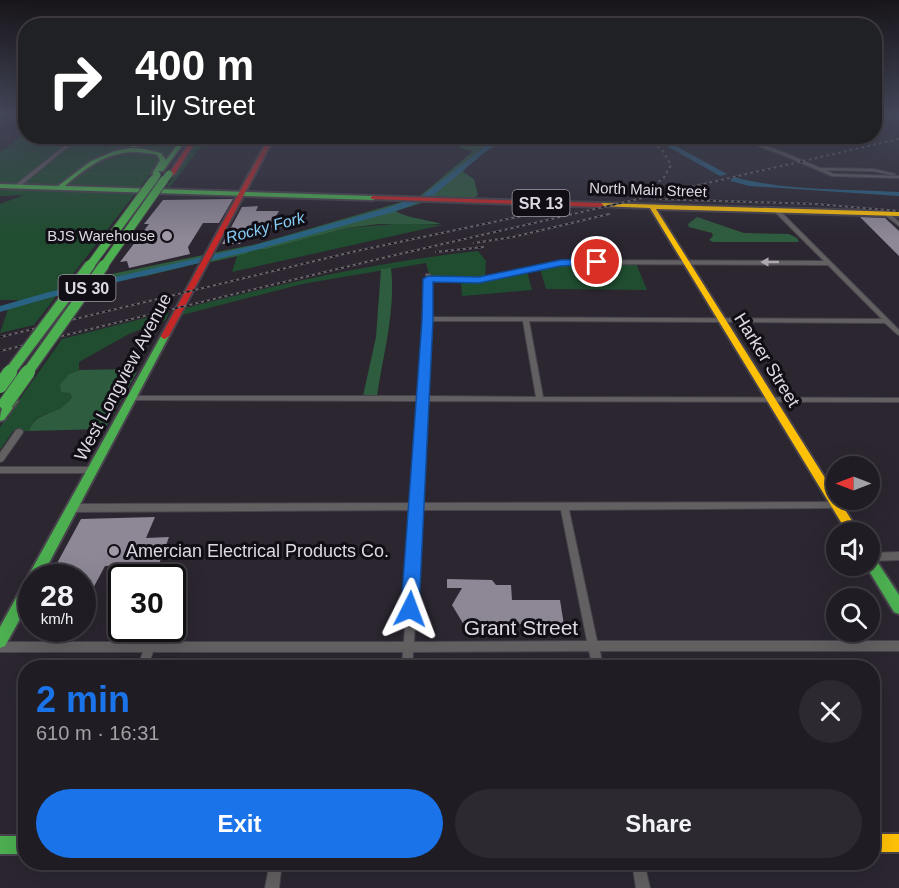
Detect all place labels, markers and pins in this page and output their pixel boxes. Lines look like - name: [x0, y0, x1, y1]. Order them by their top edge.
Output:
- place label: BJS Warehouse: [47, 227, 155, 244]
- marker: BJS Warehouse: [160, 229, 174, 243]
- pin: [571, 236, 622, 287]
- place label: Amercian Electrical Products Co.: [126, 541, 389, 561]
- marker: Amercian Electrical Products Co.: [107, 544, 121, 558]

